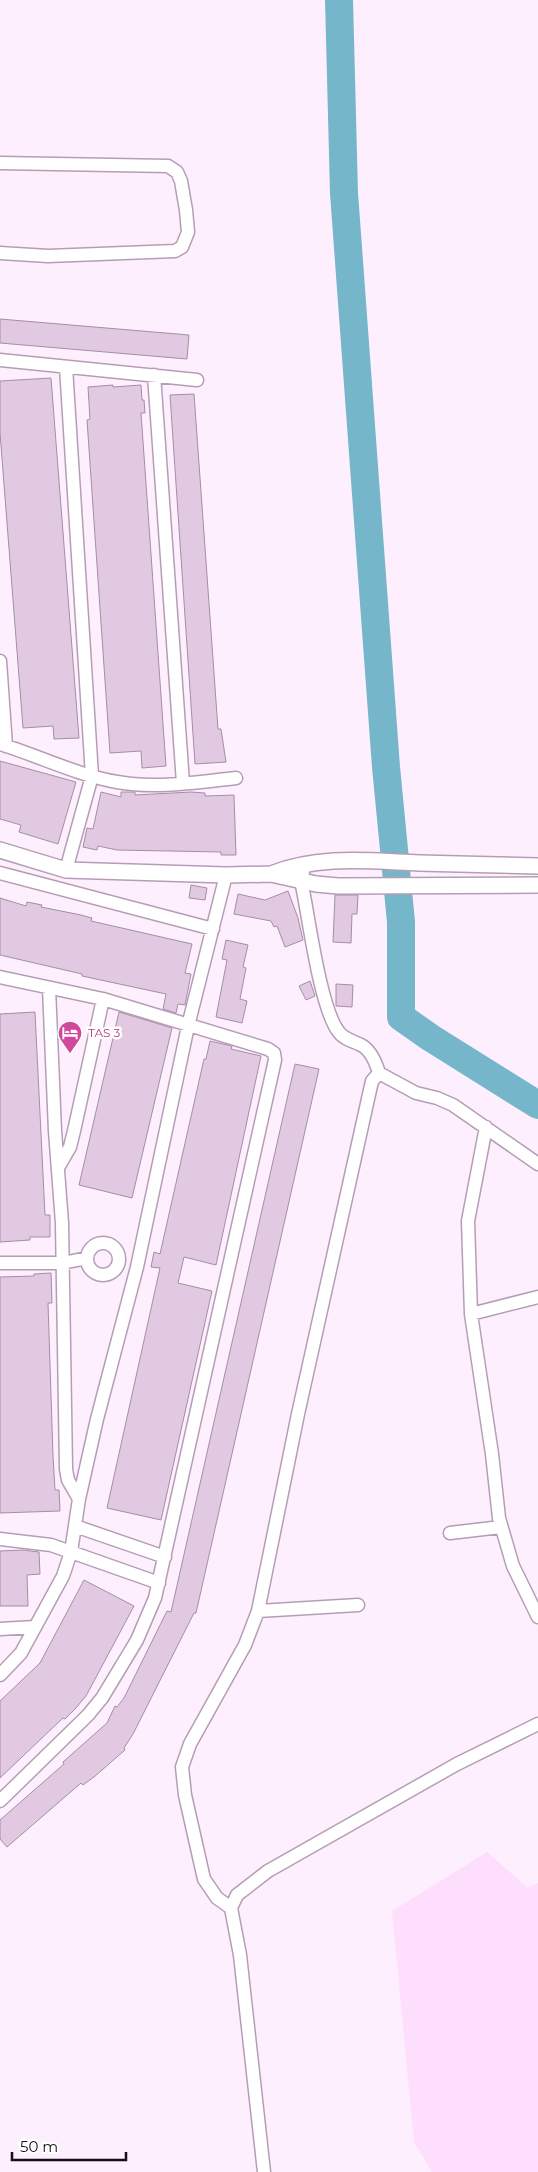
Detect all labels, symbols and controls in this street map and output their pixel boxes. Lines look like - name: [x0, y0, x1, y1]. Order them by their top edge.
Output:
- hotel icon: TAS 3: [57, 1020, 83, 1054]
- place label: TAS 3: [88, 1025, 121, 1040]
- scale bar: [12, 2130, 126, 2162]
- text: 50 m: [20, 2137, 58, 2156]

